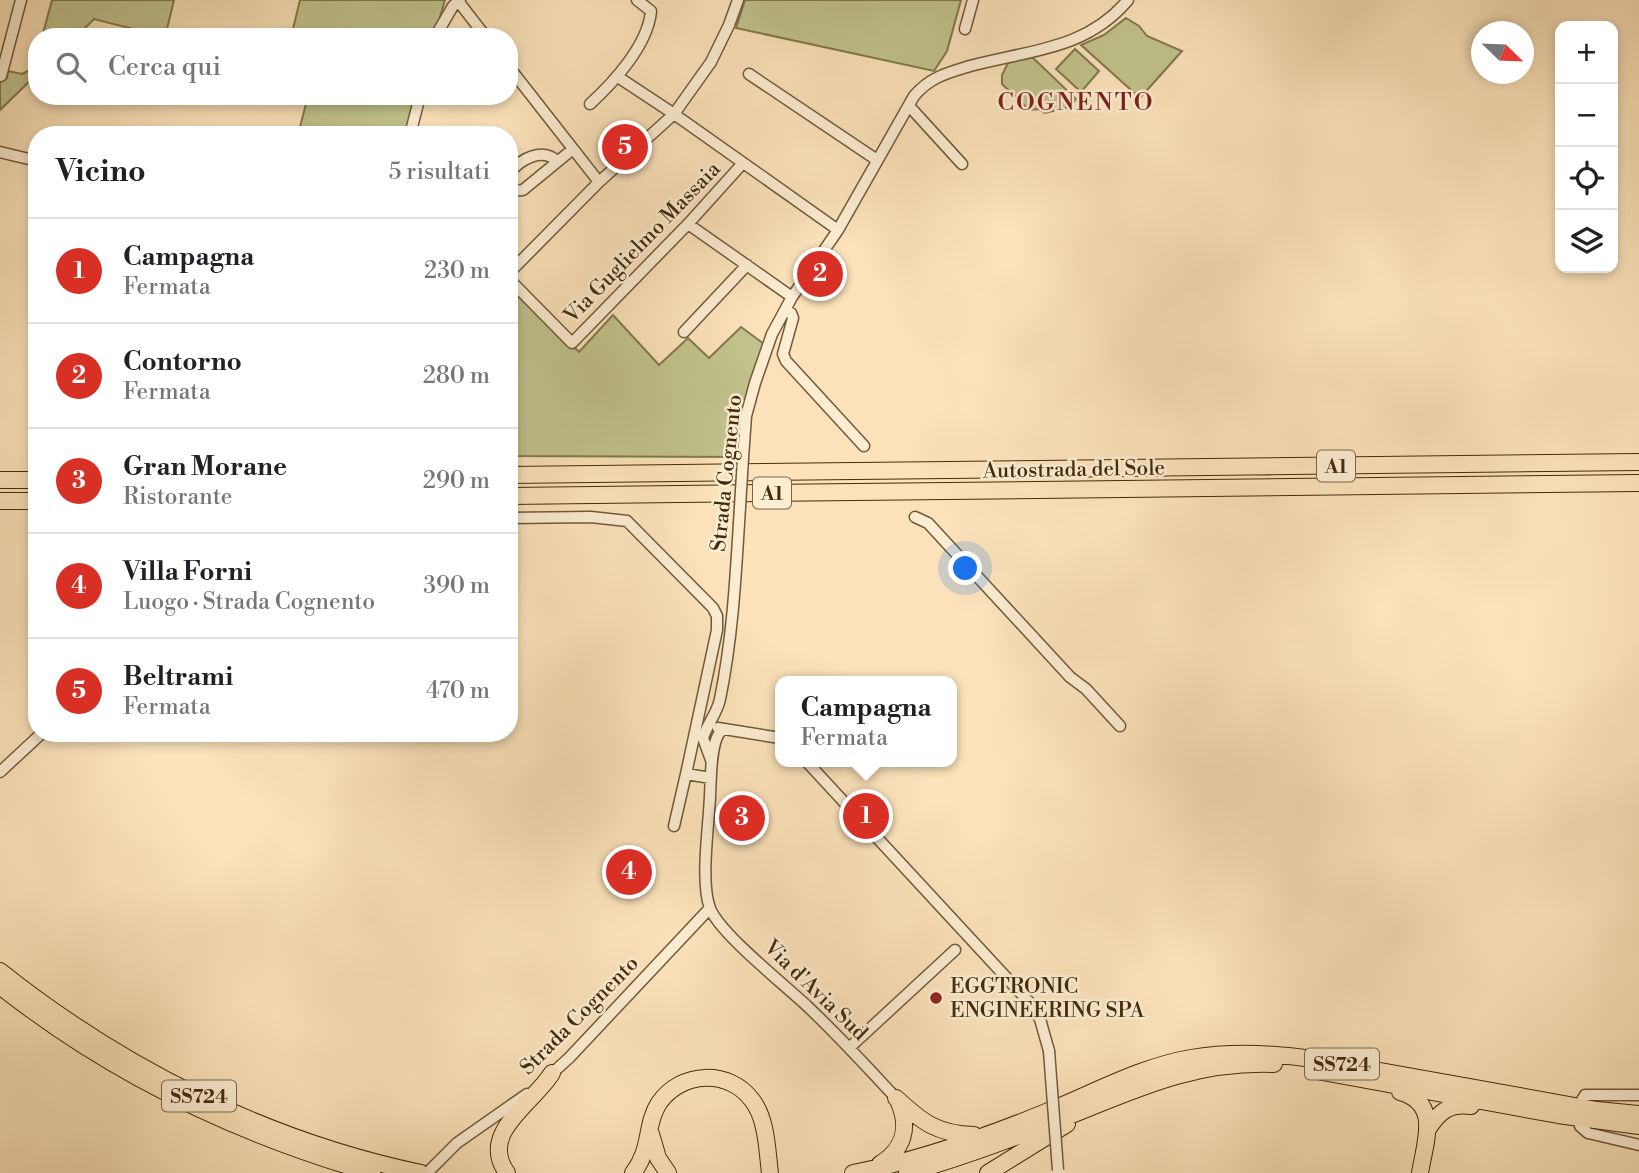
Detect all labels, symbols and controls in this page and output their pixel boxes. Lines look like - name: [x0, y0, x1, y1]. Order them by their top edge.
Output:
- north arrow: [1471, 21, 1534, 84]
- map controls: [1555, 21, 1618, 273]
- button: +: [1555, 21, 1618, 84]
- search box: [28, 28, 518, 105]
- icon: search: [52, 48, 90, 86]
- text: Cerca qui: [108, 51, 221, 83]
- button: −: [1555, 84, 1618, 147]
- district label: COGNENTO: [998, 88, 1154, 118]
- pin: 5: [602, 121, 648, 173]
- button: locate: [1555, 147, 1618, 210]
- text: Vicino: [56, 153, 146, 191]
- street label: Via Guglielmo Massaia: [558, 156, 727, 330]
- text: 5 risultati: [389, 158, 490, 186]
- button: layers: [1555, 210, 1618, 273]
- text: Campagna: [123, 241, 254, 273]
- pin: 2: [797, 248, 843, 300]
- text: 1: [73, 257, 85, 285]
- text: 230 m: [424, 257, 490, 285]
- text: Fermata: [123, 273, 211, 301]
- text: Contorno: [123, 346, 242, 378]
- text: 2: [72, 362, 86, 390]
- text: 280 m: [423, 362, 490, 390]
- text: Fermata: [123, 378, 211, 406]
- street label: Strada Cognento: [706, 393, 748, 553]
- road number: A1: [1317, 450, 1355, 481]
- text: Gran Morane: [123, 451, 287, 483]
- street label: Autostrada del Sole: [982, 455, 1165, 485]
- text: 3: [72, 467, 86, 495]
- text: 290 m: [423, 467, 490, 495]
- road number: A1: [753, 478, 791, 508]
- text: Ristorante: [123, 483, 232, 511]
- your location: [948, 551, 982, 585]
- text: Villa Forni: [123, 556, 252, 588]
- text: 4: [71, 572, 87, 600]
- text: 390 m: [423, 572, 490, 600]
- text: Luogo · Strada Cognento: [123, 588, 375, 616]
- text: Beltrami: [123, 661, 233, 693]
- popup: [775, 676, 957, 767]
- text: 5: [72, 677, 86, 705]
- text: 470 m: [426, 677, 490, 705]
- text: Campagna: [800, 692, 932, 724]
- text: Fermata: [123, 693, 211, 721]
- text: Fermata: [800, 724, 888, 752]
- pin: 1: [843, 790, 889, 842]
- pin: 3: [719, 792, 765, 844]
- pin: 4: [606, 846, 652, 898]
- street label: Via d'Avia Sud: [757, 934, 873, 1047]
- street label: Strada Cognento: [515, 951, 645, 1081]
- place label: EGGTRONIC ENGINEERING SPA: [950, 974, 1145, 1024]
- marker: EGGTRONIC ENGINEERING SPA: [928, 990, 944, 1006]
- road number: SS724: [1305, 1048, 1379, 1080]
- road number: SS724: [162, 1080, 236, 1112]

